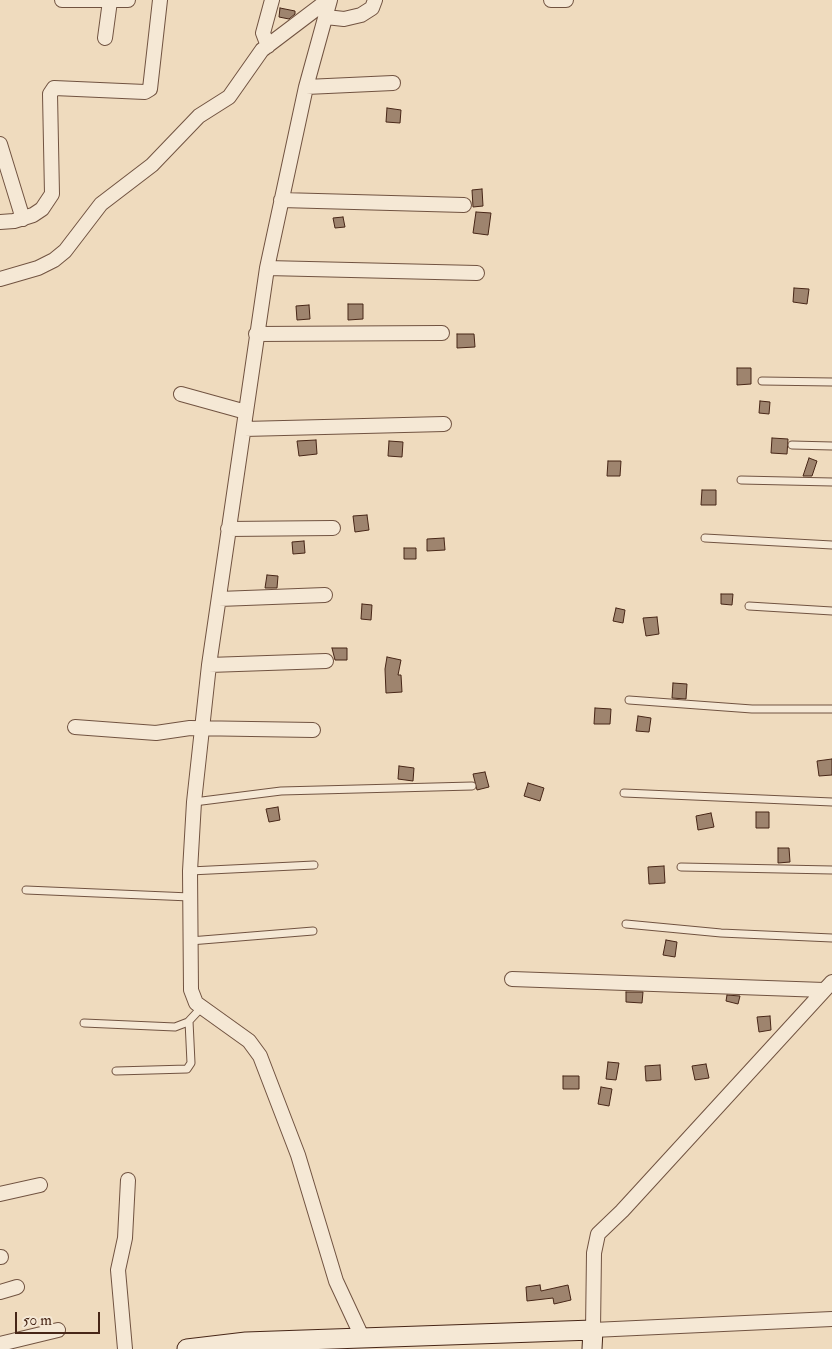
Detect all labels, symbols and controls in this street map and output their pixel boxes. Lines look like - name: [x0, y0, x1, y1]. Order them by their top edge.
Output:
- scale bar: [18, 1302, 102, 1334]
- text: 50 m: [23, 1311, 52, 1330]

